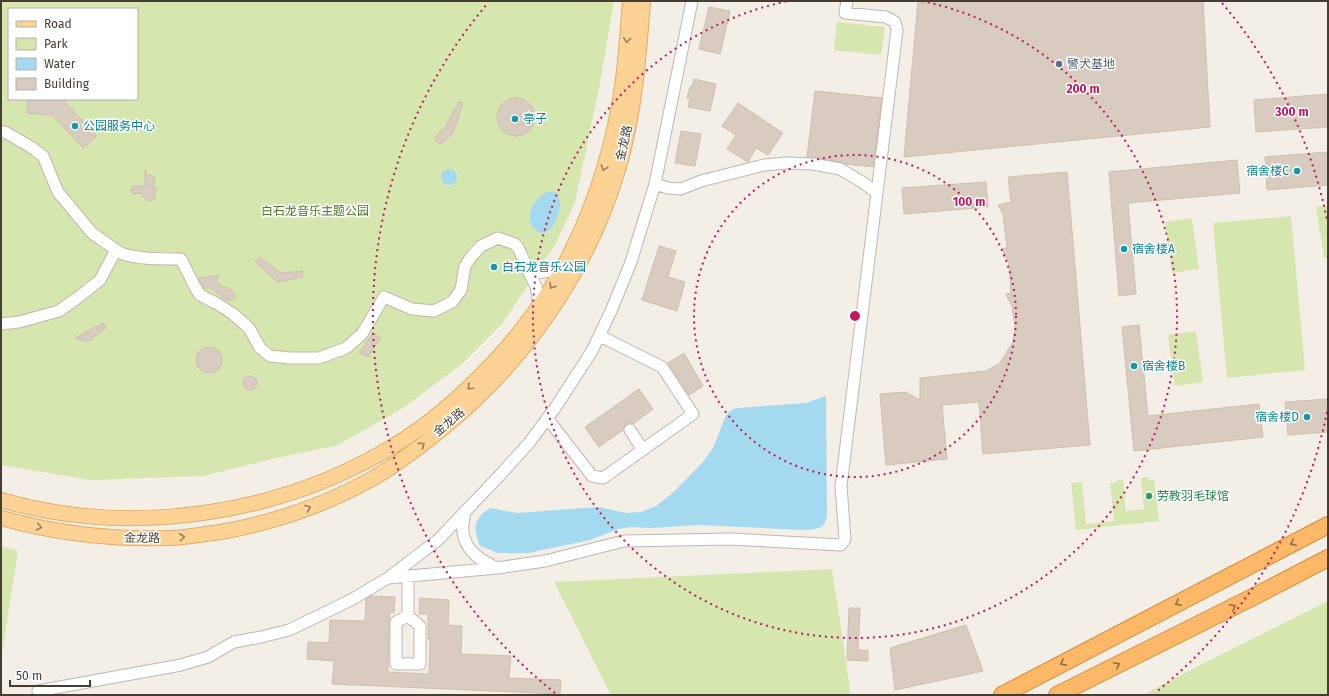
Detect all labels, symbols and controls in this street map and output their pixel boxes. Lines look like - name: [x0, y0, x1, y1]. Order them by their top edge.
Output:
- legend: [8, 8, 138, 100]
- text: Road: [44, 17, 72, 31]
- text: Park: [44, 37, 68, 51]
- one-way arrow: [622, 37, 631, 43]
- text: Water: [44, 57, 76, 71]
- place label: 警犬基地: [1067, 57, 1115, 71]
- marker: 警犬基地: [1054, 59, 1064, 69]
- text: Building: [44, 77, 90, 91]
- text: 200 m: [1066, 82, 1100, 96]
- text: 300 m: [1274, 105, 1309, 119]
- place label: 亭子: [523, 112, 547, 126]
- marker: 亭子: [510, 114, 520, 124]
- place label: 公园服务中心: [83, 119, 155, 133]
- marker: 公园服务中心: [70, 121, 80, 131]
- street label: 金龙路: [613, 124, 635, 162]
- one-way arrow: [600, 164, 609, 171]
- place label: 宿舍楼C: [1246, 164, 1289, 178]
- marker: 宿舍楼C: [1292, 166, 1302, 176]
- text: 100 m: [953, 195, 985, 209]
- park label: 白石龙音乐主题公园: [261, 204, 369, 218]
- place label: 宿舍楼A: [1132, 242, 1175, 256]
- marker: 宿舍楼A: [1119, 244, 1129, 254]
- place label: 白石龙音乐公园: [502, 260, 586, 274]
- marker: 白石龙音乐公园: [489, 262, 499, 272]
- one-way arrow: [549, 282, 556, 289]
- centre of rings: [848, 309, 862, 323]
- place label: 宿舍楼B: [1142, 359, 1185, 373]
- marker: 宿舍楼B: [1129, 361, 1139, 371]
- one-way arrow: [467, 382, 475, 389]
- street label: 金龙路: [431, 405, 467, 439]
- place label: 宿舍楼D: [1255, 410, 1299, 424]
- marker: 宿舍楼D: [1302, 412, 1312, 422]
- one-way arrow: [417, 443, 424, 450]
- place label: 劳教羽毛球馆: [1157, 489, 1229, 503]
- marker: 劳教羽毛球馆: [1144, 491, 1154, 501]
- one-way arrow: [305, 505, 312, 513]
- one-way arrow: [36, 523, 42, 531]
- street label: 金龙路: [124, 531, 160, 545]
- one-way arrow: [179, 533, 185, 542]
- one-way arrow: [1290, 538, 1298, 545]
- one-way arrow: [1175, 598, 1182, 605]
- one-way arrow: [1229, 604, 1236, 612]
- one-way arrow: [1060, 658, 1067, 666]
- scale bar: [10, 662, 90, 688]
- one-way arrow: [1113, 662, 1120, 670]
- text: 50 m: [16, 669, 42, 683]

